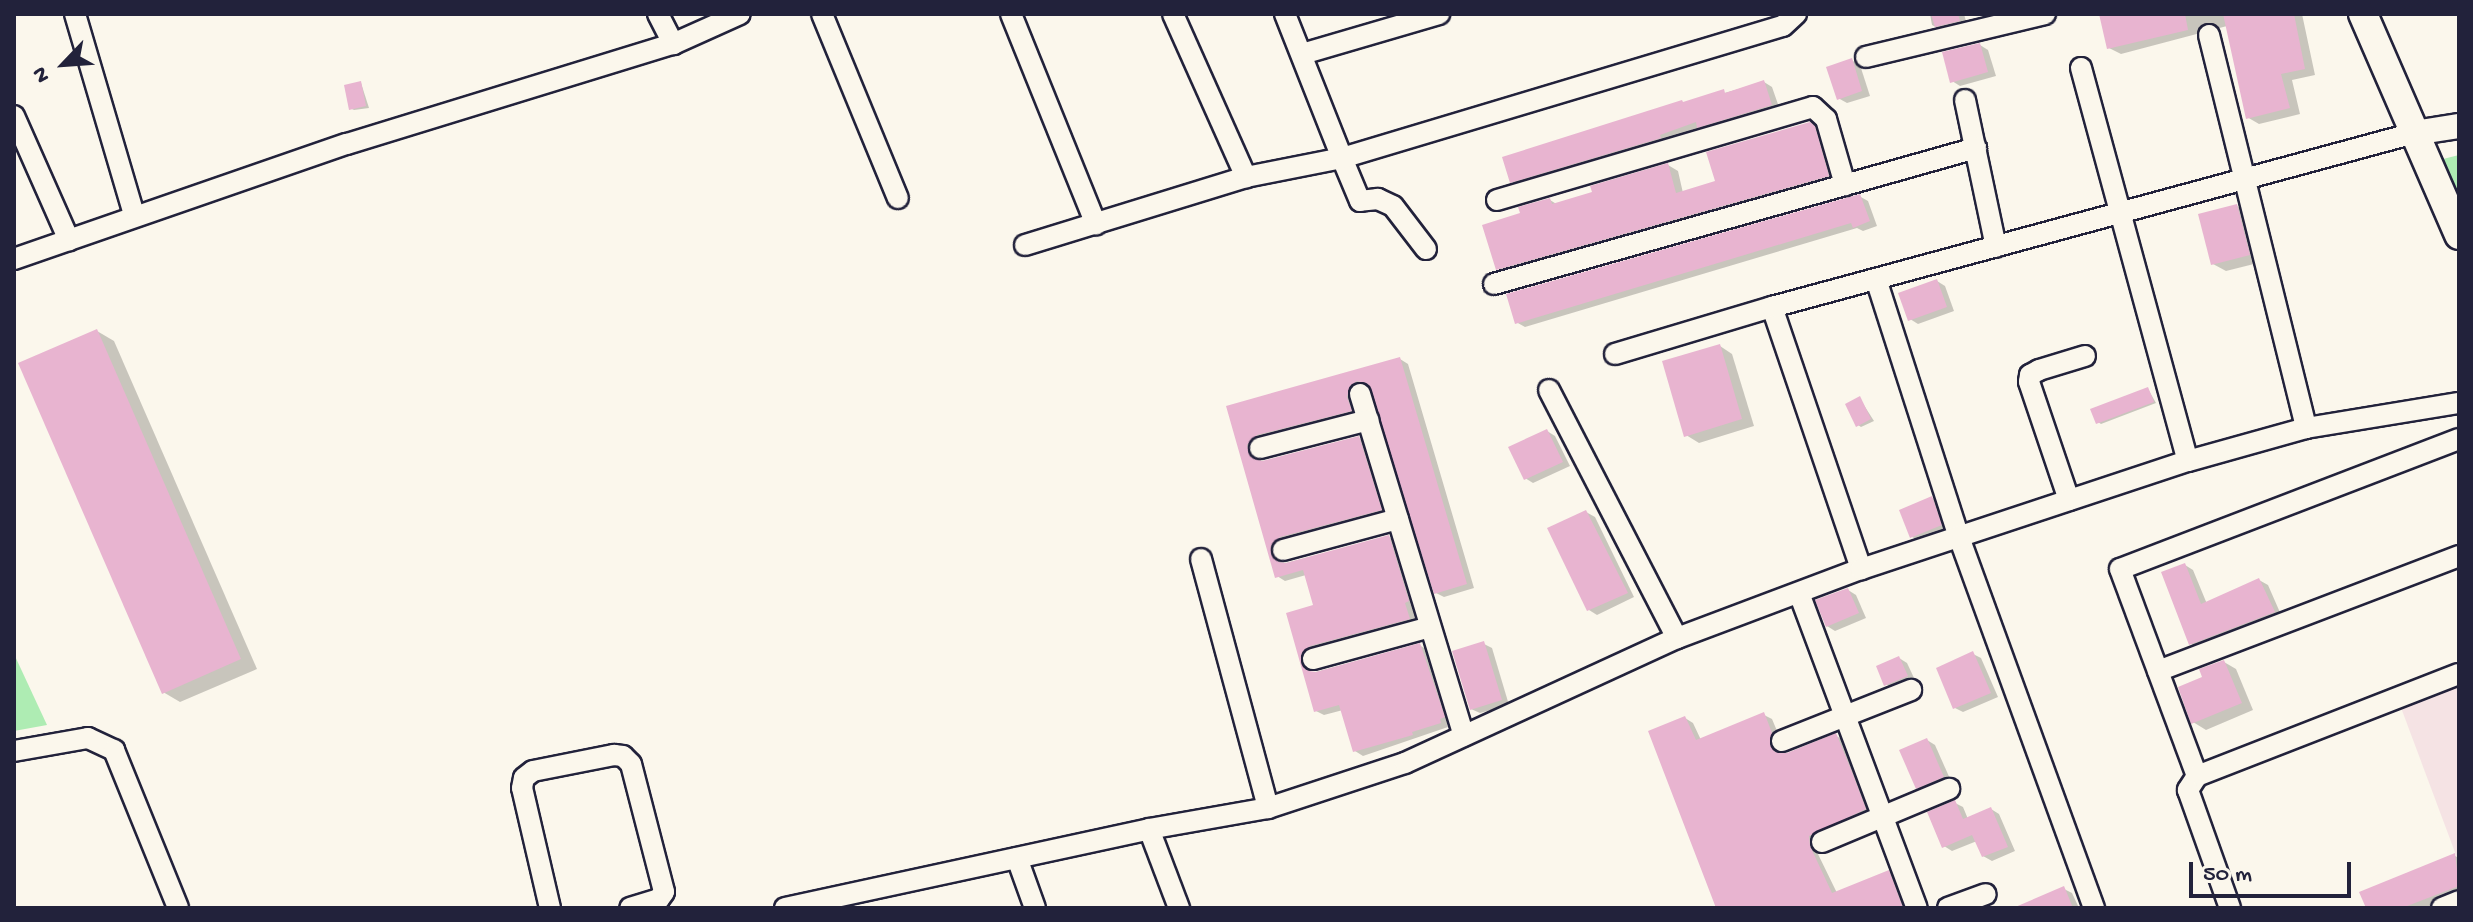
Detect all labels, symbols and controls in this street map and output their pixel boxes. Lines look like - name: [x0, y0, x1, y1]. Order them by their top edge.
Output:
- north arrow: [24, 24, 104, 104]
- text: N: [27, 62, 57, 86]
- scale bar: [2193, 846, 2355, 896]
- text: 50 m: [2203, 861, 2252, 890]

